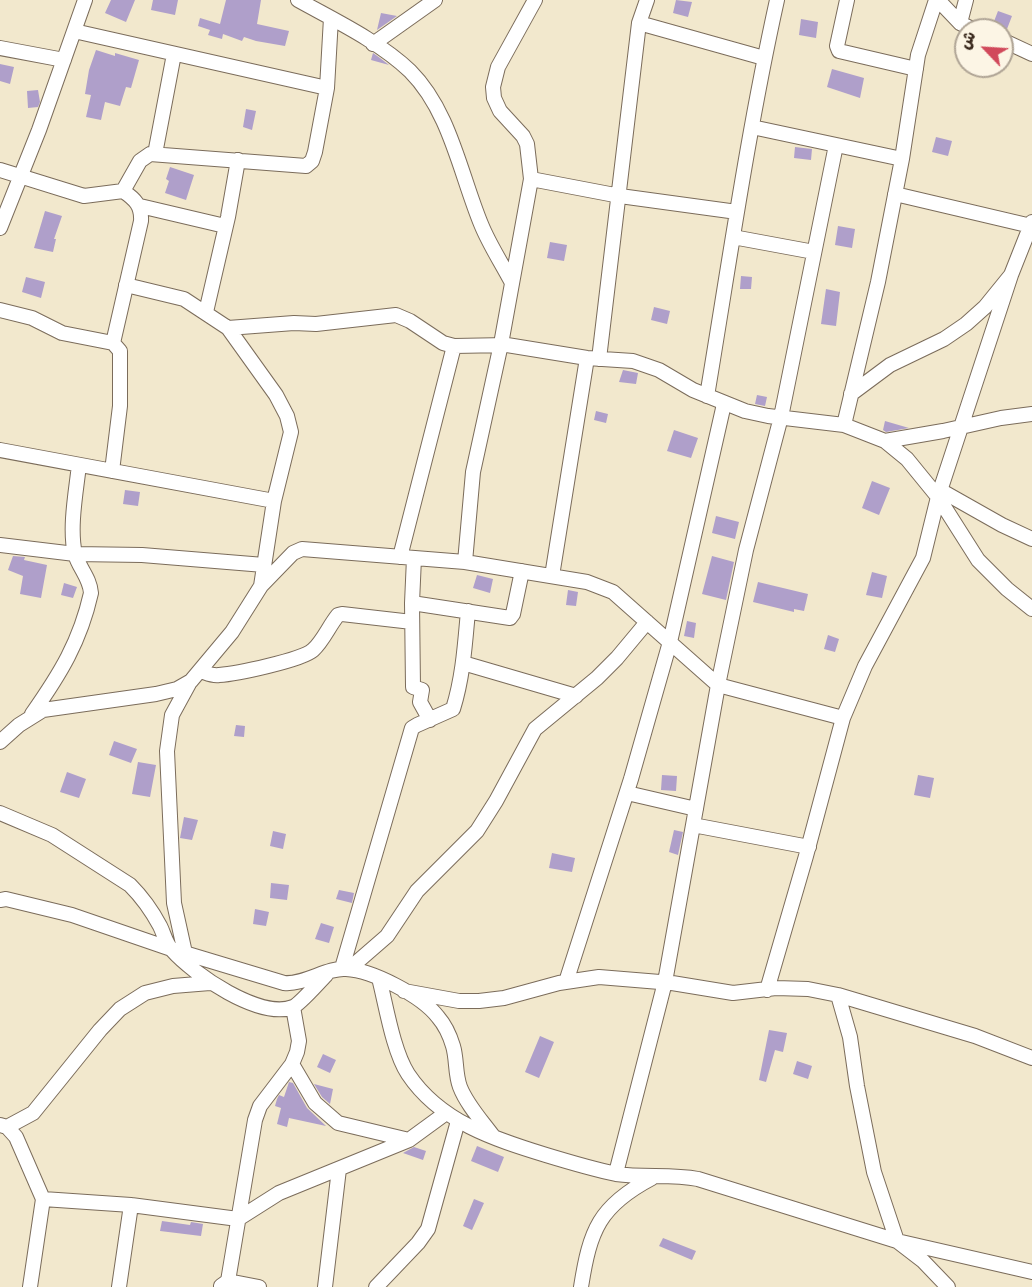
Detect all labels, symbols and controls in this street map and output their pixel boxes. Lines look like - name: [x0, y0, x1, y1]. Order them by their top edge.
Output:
- north arrow: [954, 18, 1014, 78]
- text: ش: [955, 28, 983, 54]

